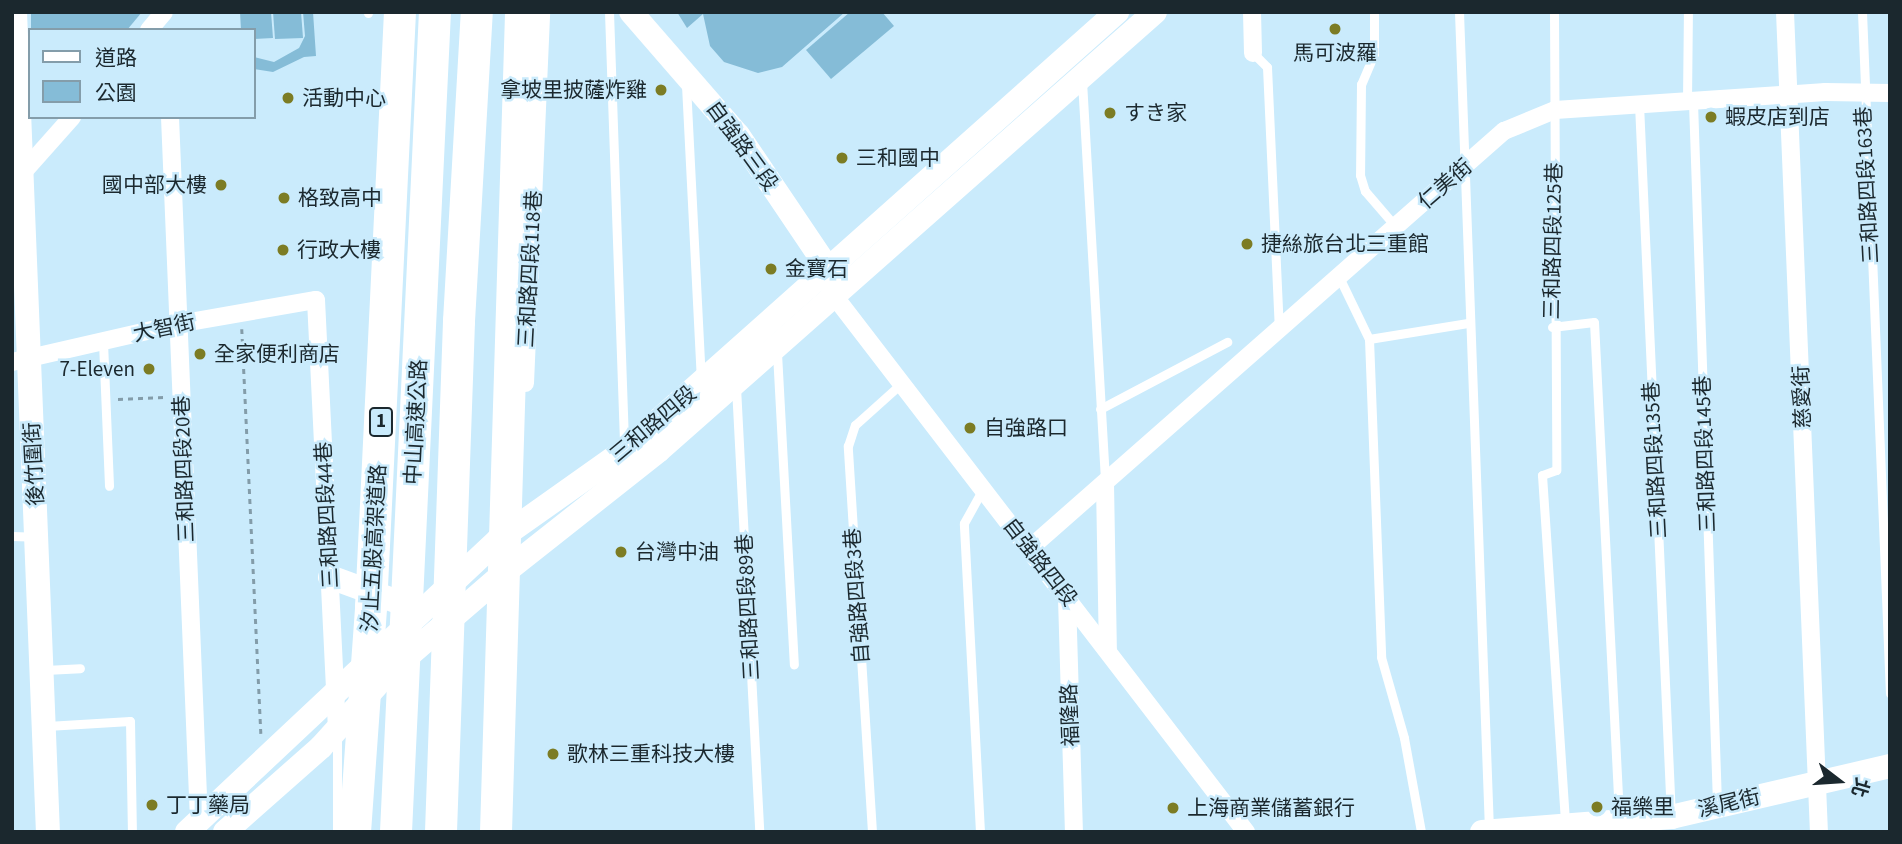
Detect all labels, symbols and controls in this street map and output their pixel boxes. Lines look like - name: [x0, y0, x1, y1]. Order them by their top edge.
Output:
- marker: 馬可波羅: [1327, 21, 1343, 37]
- legend: [28, 28, 256, 119]
- place label: 馬可波羅: [1293, 40, 1377, 66]
- text: 道路: [95, 43, 137, 73]
- place label: 拿坡里披薩炸雞: [500, 77, 647, 103]
- text: 公園: [95, 78, 137, 108]
- marker: 拿坡里披薩炸雞: [653, 82, 669, 98]
- place label: 活動中心: [302, 85, 386, 111]
- marker: 活動中心: [280, 90, 296, 106]
- street label: 自強路三段: [701, 96, 783, 196]
- place label: すき家: [1124, 100, 1187, 126]
- place label: 蝦皮店到店: [1725, 104, 1830, 130]
- marker: すき家: [1102, 105, 1118, 121]
- street label: 三和路四段163巷: [1850, 106, 1884, 264]
- marker: 蝦皮店到店: [1703, 109, 1719, 125]
- place label: 三和國中: [856, 145, 940, 171]
- marker: 三和國中: [834, 150, 850, 166]
- street label: 仁美街: [1413, 154, 1477, 214]
- street label: 三和路四段125巷: [1539, 162, 1567, 320]
- place label: 國中部大樓: [102, 172, 207, 198]
- marker: 國中部大樓: [213, 177, 229, 193]
- place label: 格致高中: [298, 185, 382, 211]
- marker: 格致高中: [276, 190, 292, 206]
- street label: 三和路四段118巷: [513, 190, 547, 348]
- place label: 捷絲旅台北三重館: [1261, 231, 1429, 257]
- marker: 捷絲旅台北三重館: [1239, 236, 1255, 252]
- place label: 行政大樓: [297, 237, 381, 263]
- marker: 行政大樓: [275, 242, 291, 258]
- place label: 金寶石: [785, 256, 848, 282]
- marker: 金寶石: [763, 261, 779, 277]
- street label: 大智街: [131, 309, 197, 347]
- place label: 全家便利商店: [214, 341, 340, 367]
- marker: 全家便利商店: [192, 346, 208, 362]
- place label: 7-Eleven: [59, 356, 135, 382]
- street label: 中山高速公路: [400, 358, 432, 486]
- marker: 7-Eleven: [141, 361, 157, 377]
- street label: 慈愛街: [1788, 365, 1816, 429]
- street label: 三和路四段145巷: [1690, 375, 1720, 533]
- street label: 三和路四段: [605, 381, 701, 467]
- street label: 三和路四段135巷: [1638, 381, 1672, 539]
- street label: 三和路四段20巷: [169, 395, 199, 543]
- road number: 1: [369, 406, 393, 438]
- place label: 自強路口: [984, 415, 1068, 441]
- marker: 自強路口: [962, 420, 978, 436]
- street label: 後竹圍街: [19, 421, 49, 507]
- street label: 三和路四段44巷: [311, 441, 343, 589]
- street label: 汐止五股高架道路: [357, 463, 391, 633]
- street label: 自強路四段: [998, 513, 1082, 611]
- street label: 自強路四段3巷: [840, 527, 874, 665]
- street label: 三和路四段89巷: [732, 533, 764, 681]
- place label: 台灣中油: [635, 539, 719, 565]
- marker: 台灣中油: [613, 544, 629, 560]
- street label: 福隆路: [1056, 683, 1084, 747]
- place label: 歌林三重科技大樓: [567, 741, 735, 767]
- marker: 歌林三重科技大樓: [545, 746, 561, 762]
- north arrow: [1804, 746, 1874, 816]
- text: 北: [1844, 774, 1875, 800]
- street label: 溪尾街: [1695, 784, 1763, 822]
- place label: 丁丁藥局: [166, 792, 250, 818]
- place label: 福樂里: [1611, 794, 1674, 820]
- place label: 上海商業儲蓄銀行: [1187, 795, 1355, 821]
- marker: 丁丁藥局: [144, 797, 160, 813]
- marker: 福樂里: [1589, 799, 1605, 815]
- marker: 上海商業儲蓄銀行: [1165, 800, 1181, 816]

